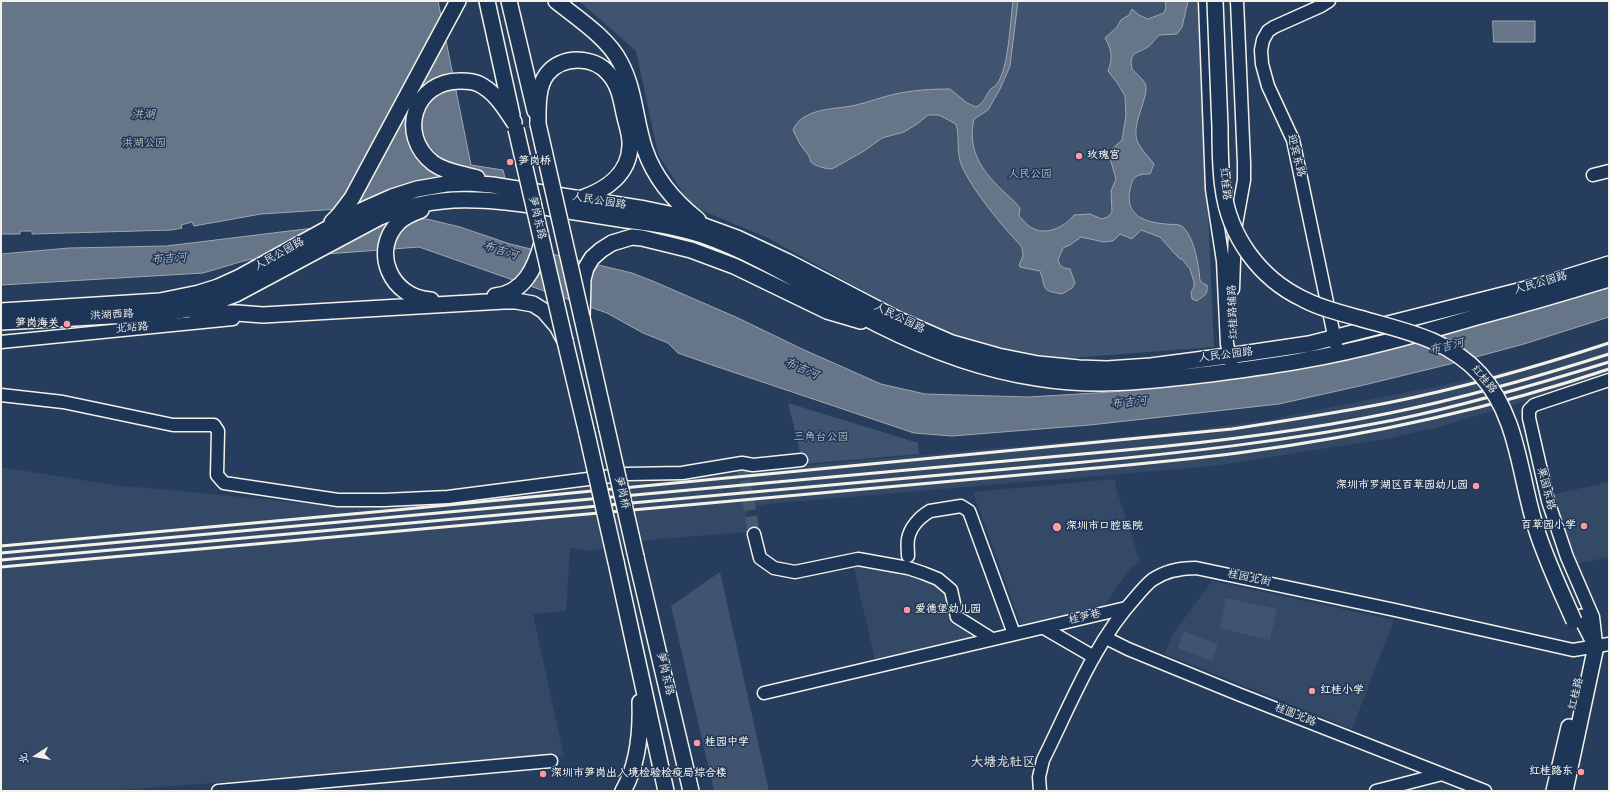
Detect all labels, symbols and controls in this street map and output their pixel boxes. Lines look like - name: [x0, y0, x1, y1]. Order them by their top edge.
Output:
- water label: 洪湖: [131, 109, 155, 123]
- street label: 迎宾东路: [1283, 133, 1307, 179]
- park label: 洪湖公园: [122, 137, 166, 151]
- place label: 玫瑰宫: [1087, 149, 1120, 163]
- marker: 玫瑰宫: [1074, 151, 1084, 161]
- place label: 笋岗桥: [518, 155, 551, 169]
- marker: 笋岗桥: [505, 157, 515, 167]
- street label: 红桂路: [1215, 167, 1233, 201]
- park label: 人民公园: [1008, 168, 1052, 182]
- street label: 人民公园路: [571, 191, 627, 213]
- street label: 笋岗东路: [525, 195, 547, 241]
- street label: 人民公园路: [253, 236, 307, 274]
- water label: 布吉河: [481, 240, 519, 264]
- water label: 布吉河: [151, 252, 187, 268]
- street label: 人民公园路: [1513, 270, 1569, 298]
- street label: 红桂路辅路: [1226, 284, 1242, 340]
- street label: 人民公园路: [871, 301, 927, 337]
- street label: 洪湖西路: [90, 308, 134, 324]
- place label: 笋岗海关: [15, 317, 59, 331]
- marker: 笋岗海关: [62, 319, 72, 329]
- street label: 北站路: [115, 321, 149, 337]
- water label: 布吉河: [1428, 337, 1466, 359]
- street label: 人民公园路: [1198, 346, 1254, 366]
- water label: 布吉河: [782, 356, 820, 384]
- street label: 红桂路: [1467, 363, 1499, 397]
- water label: 布吉河: [1110, 395, 1148, 413]
- park label: 三角台公园: [794, 431, 848, 445]
- street label: 果园东路: [1533, 466, 1557, 512]
- street label: 笋岗桥: [611, 475, 631, 511]
- place label: 深圳市罗湖区百草园幼儿园: [1336, 479, 1468, 493]
- marker: 深圳市罗湖区百草园幼儿园: [1471, 481, 1481, 491]
- place label: 百草园小学: [1521, 519, 1576, 533]
- place label: 深圳市口腔医院: [1066, 520, 1143, 534]
- marker: 深圳市口腔医院: [1051, 521, 1063, 533]
- marker: 百草园小学: [1579, 521, 1589, 531]
- street label: 桂园北街: [1226, 568, 1272, 590]
- place label: 爱德堡幼儿园: [915, 603, 981, 617]
- marker: 爱德堡幼儿园: [902, 605, 912, 615]
- street label: 桂笋巷: [1067, 608, 1103, 628]
- street label: 笋岗东路: [653, 651, 675, 697]
- street label: 红桂路: [1567, 676, 1587, 712]
- place label: 红桂小学: [1320, 684, 1364, 698]
- marker: 红桂小学: [1307, 686, 1317, 696]
- street label: 桂圆北路: [1272, 702, 1318, 730]
- north arrow: [16, 736, 56, 776]
- place label: 桂园中学: [705, 736, 749, 750]
- marker: 桂园中学: [692, 738, 702, 748]
- text: 北: [14, 751, 34, 766]
- district label: 大塘龙社区: [971, 756, 1035, 772]
- place label: 红桂路东: [1529, 765, 1573, 779]
- place label: 深圳市笋岗出入境检验检疫局综合楼: [551, 767, 727, 781]
- marker: 红桂路东: [1576, 767, 1586, 777]
- marker: 深圳市笋岗出入境检验检疫局综合楼: [538, 769, 548, 779]

